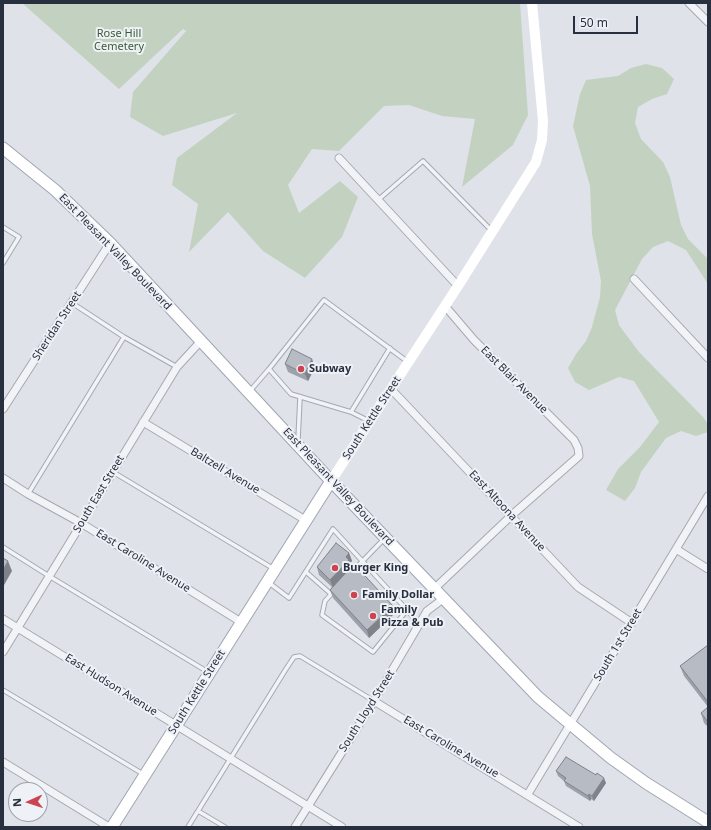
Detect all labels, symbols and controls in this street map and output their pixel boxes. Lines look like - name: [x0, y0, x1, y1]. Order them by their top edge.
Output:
- scale bar: [575, 8, 640, 34]
- text: 50 m: [580, 14, 608, 31]
- park label: Rose Hill Cemetery: [94, 27, 144, 53]
- street label: East Pleasant Valley Boulevard: [56, 191, 174, 313]
- street label: Sheridan Street: [30, 289, 84, 363]
- street label: East Blair Avenue: [478, 344, 550, 416]
- place label: Subway: [309, 362, 351, 376]
- marker: Subway: [296, 364, 306, 374]
- street label: South Kettle Street: [340, 374, 404, 462]
- street label: East Pleasant Valley Boulevard: [280, 425, 396, 549]
- street label: Baltzell Avenue: [188, 445, 262, 497]
- street label: South East Street: [71, 453, 127, 535]
- street label: East Altoona Avenue: [466, 468, 548, 554]
- street label: East Caroline Avenue: [93, 527, 193, 595]
- place label: Burger King: [343, 561, 408, 575]
- marker: Burger King: [330, 563, 340, 573]
- place label: Family Dollar: [362, 588, 434, 602]
- marker: Family Dollar: [349, 590, 359, 600]
- place label: Family Pizza & Pub: [381, 603, 443, 629]
- street label: South 1st Street: [591, 606, 645, 684]
- marker: Family Pizza & Pub: [368, 611, 378, 621]
- street label: South Kettle Street: [166, 648, 228, 736]
- street label: East Hudson Avenue: [62, 651, 160, 719]
- street label: South Lloyd Street: [336, 668, 398, 754]
- street label: East Caroline Avenue: [401, 713, 501, 781]
- north arrow: [8, 782, 48, 822]
- text: N: [9, 798, 24, 807]

